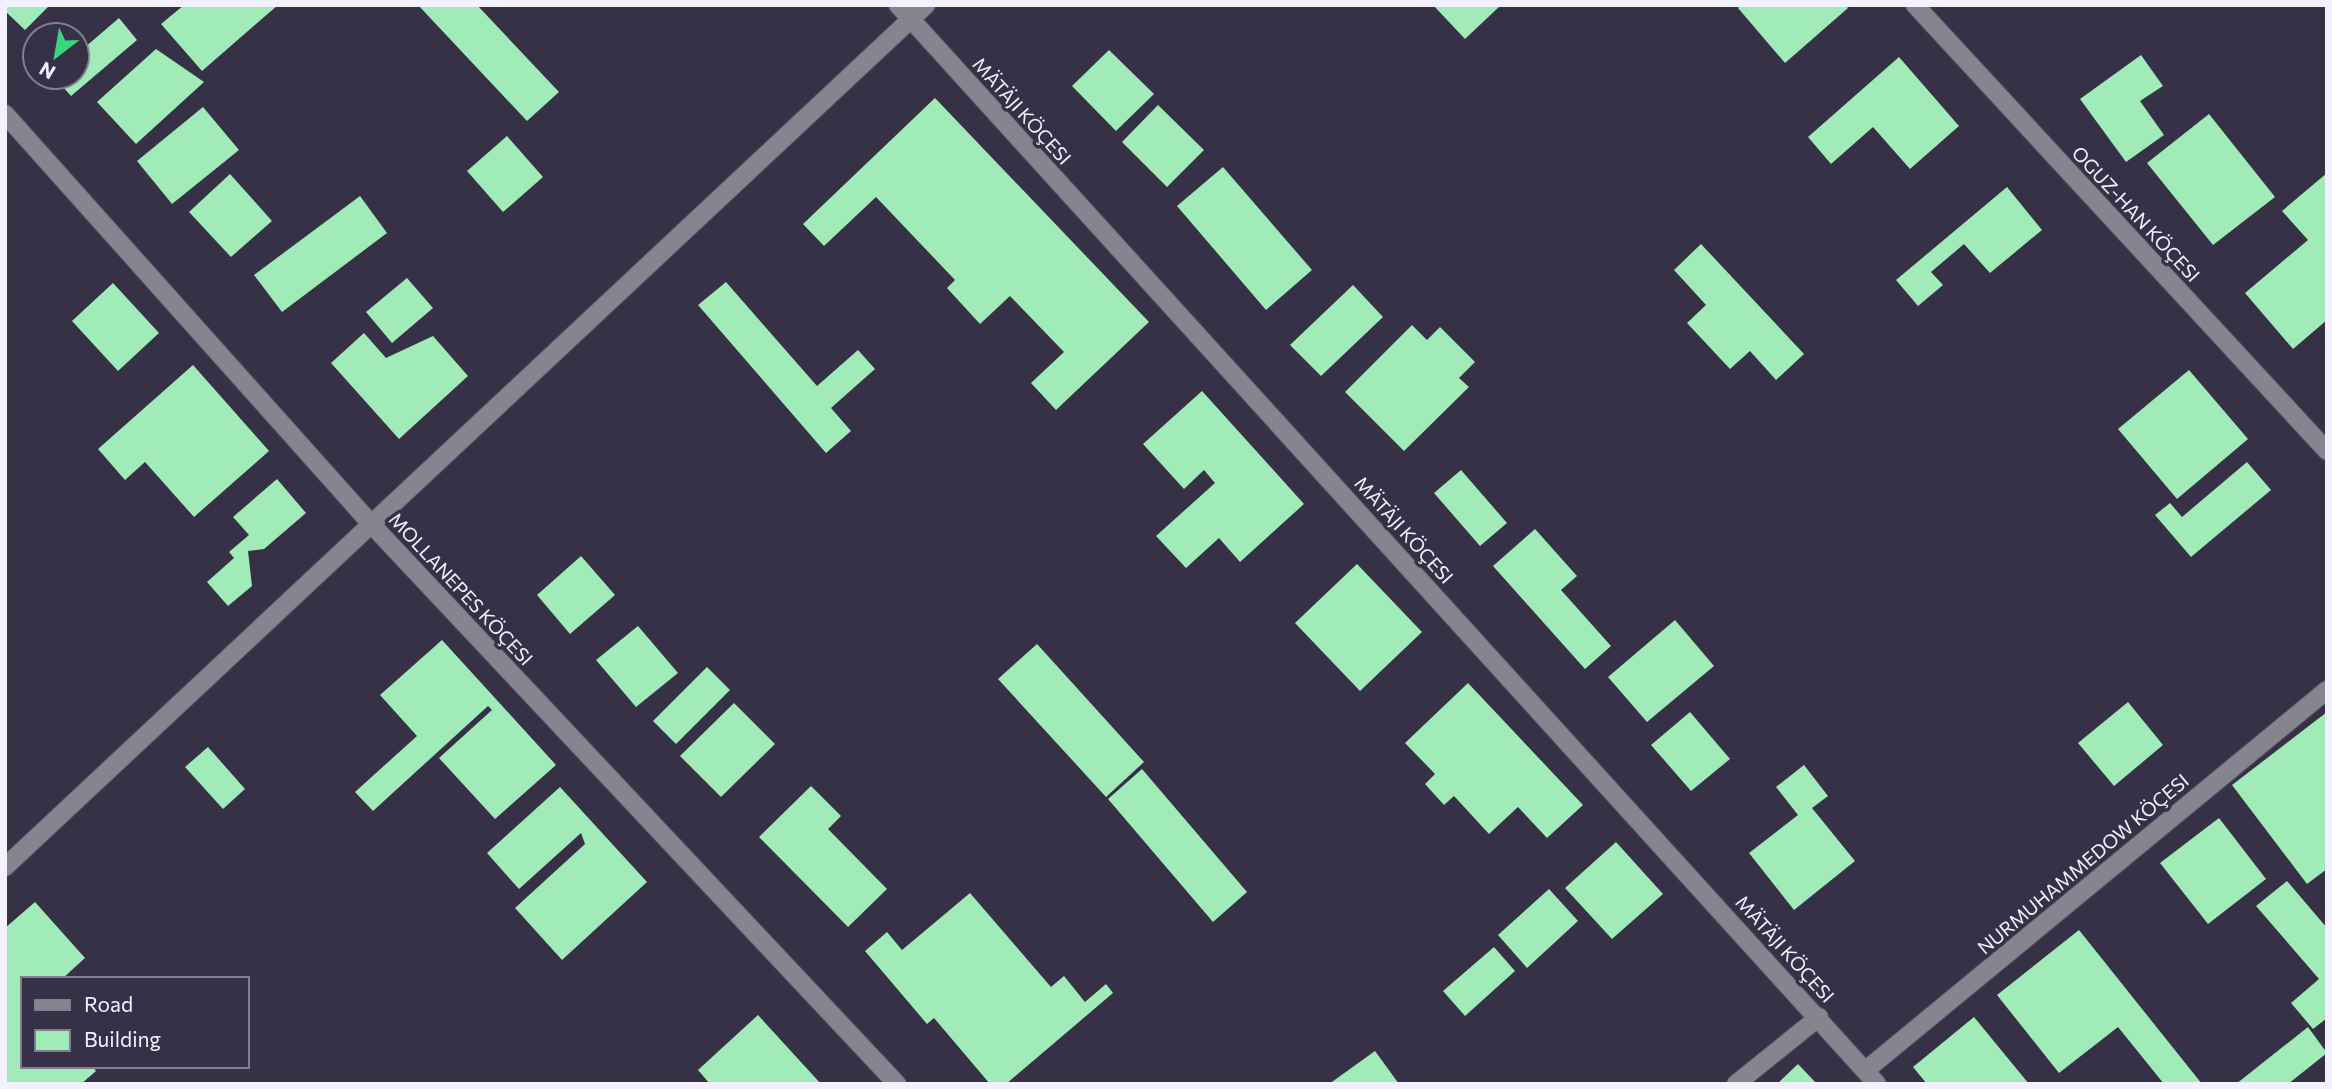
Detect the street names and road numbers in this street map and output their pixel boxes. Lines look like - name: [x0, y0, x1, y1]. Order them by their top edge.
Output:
- street label: MÄTÄJI KÖÇESI: [968, 52, 1076, 169]
- street label: OGUZ-HAN KÖÇESI: [2068, 141, 2205, 286]
- street label: MÄTÄJI KÖÇESI: [1350, 471, 1458, 588]
- street label: MOLLANEPES KÖÇESI: [385, 508, 538, 670]
- street label: NURMUHAMMEDOW KÖÇESI: [1973, 769, 2193, 959]
- street label: MÄTÄJI KÖÇESI: [1731, 890, 1839, 1007]

